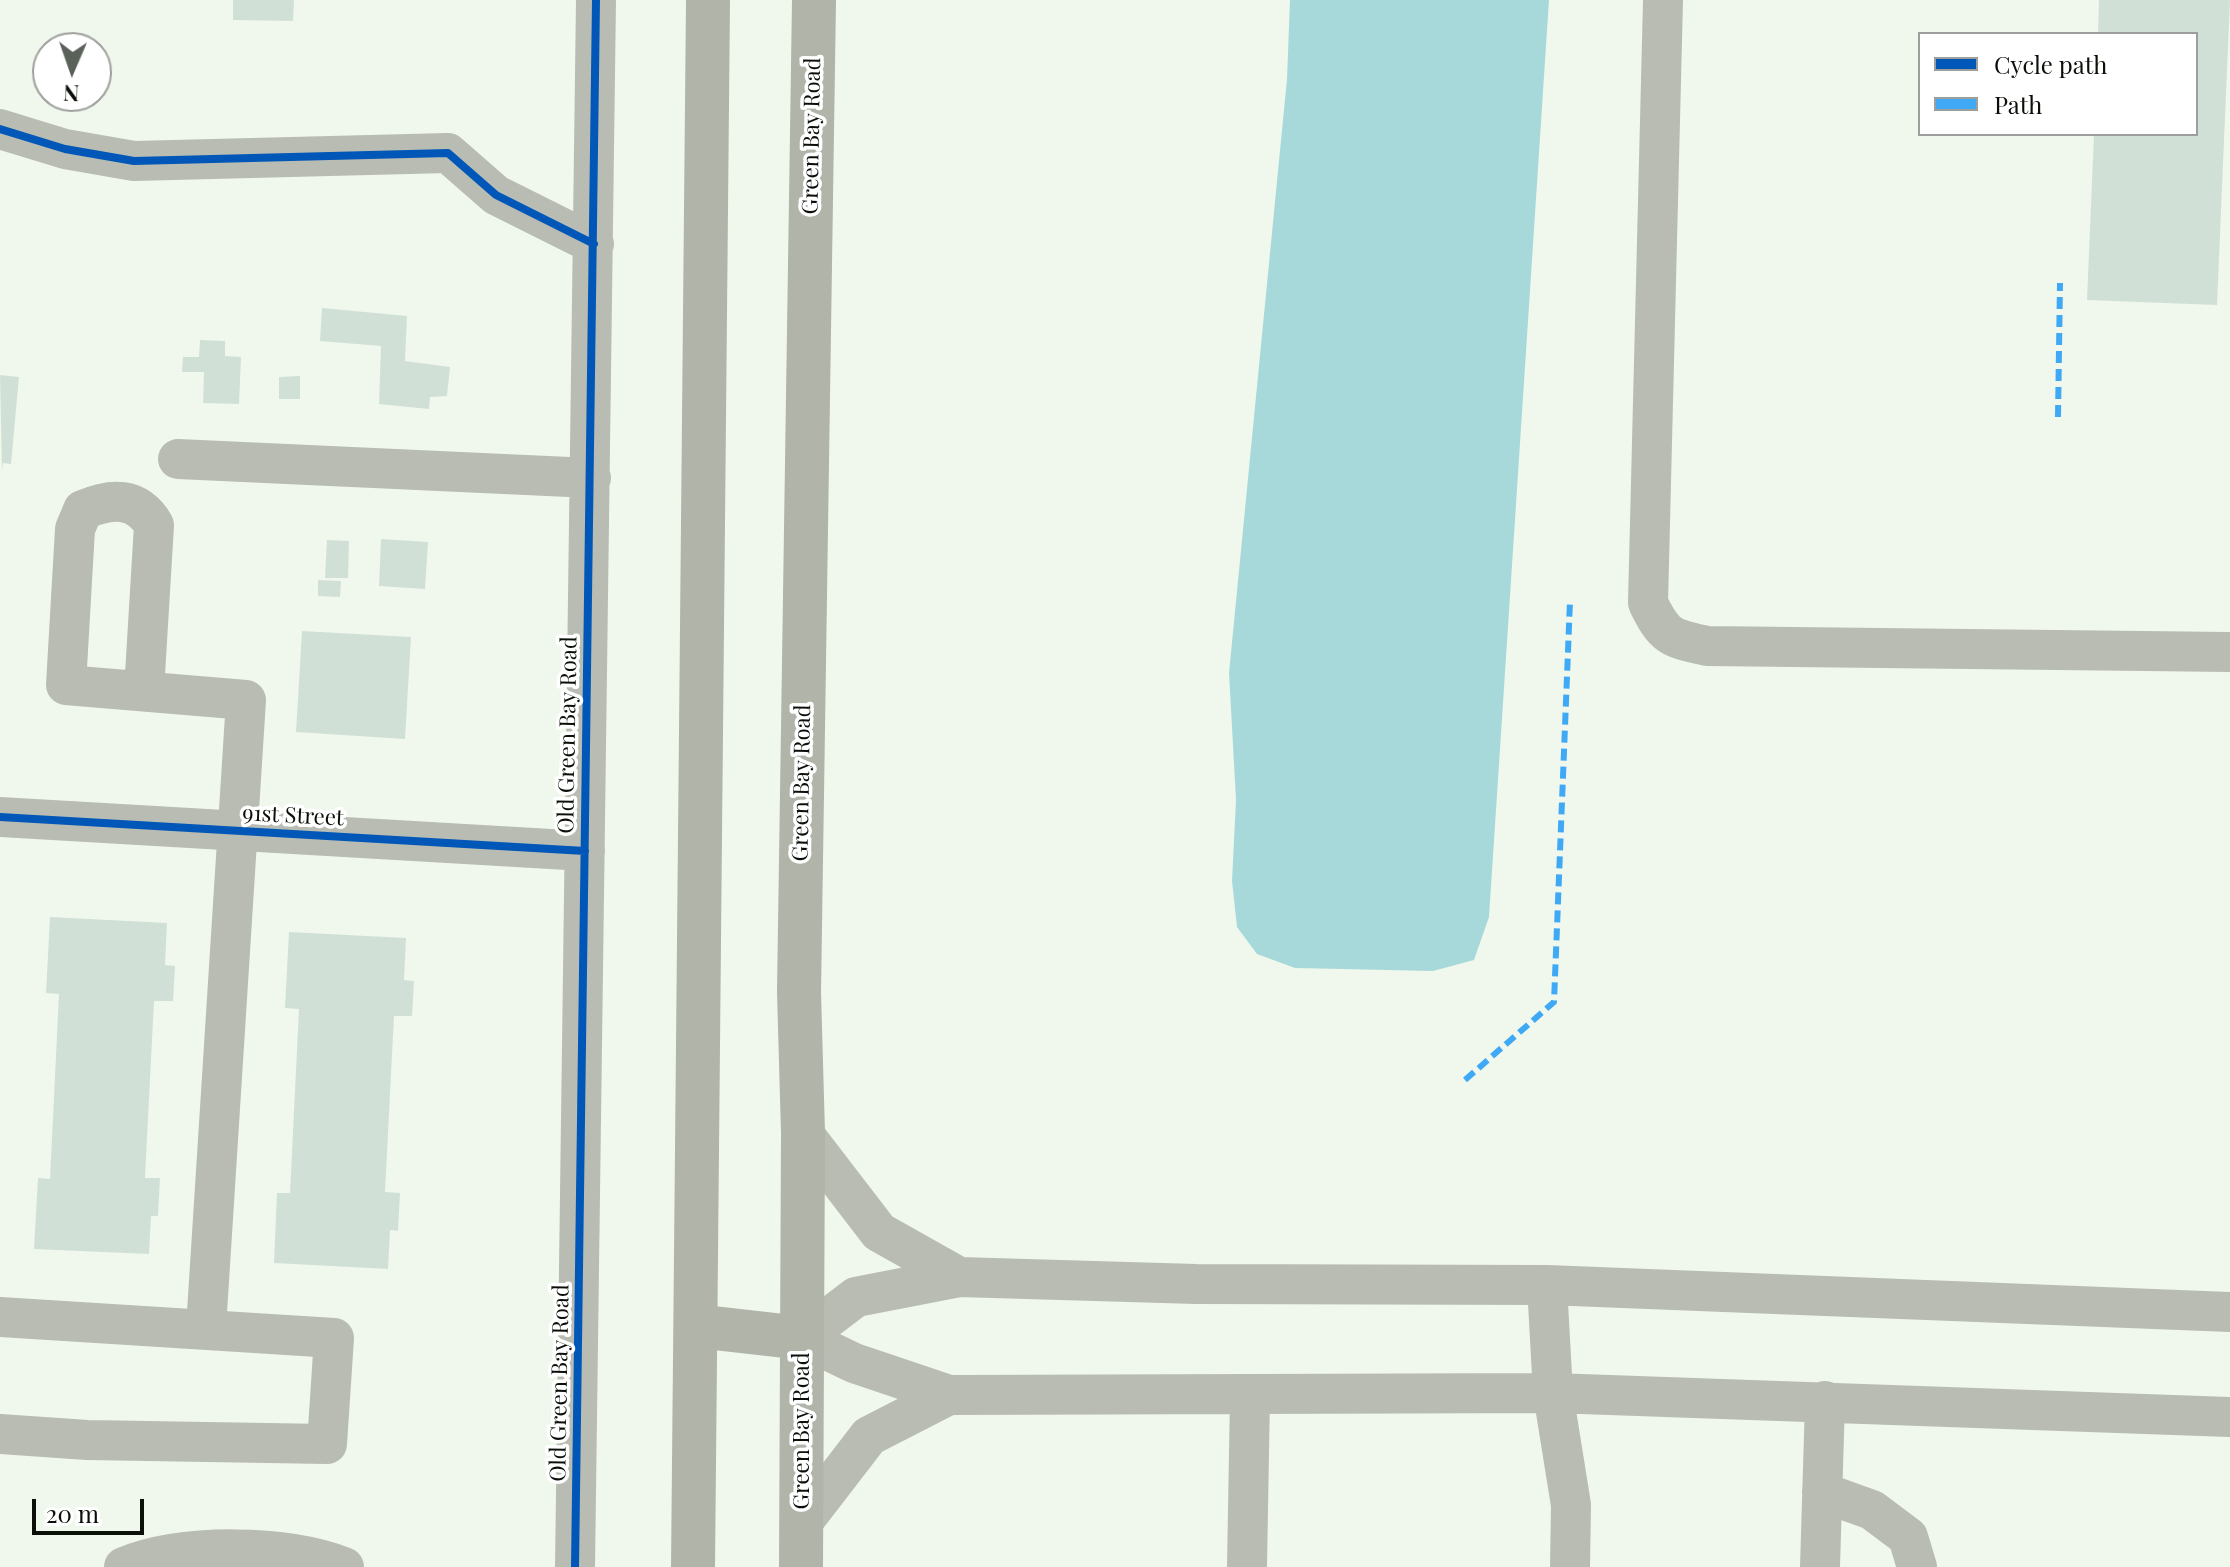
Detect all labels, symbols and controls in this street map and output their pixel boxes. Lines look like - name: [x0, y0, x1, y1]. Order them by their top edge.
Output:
- north arrow: [32, 32, 112, 112]
- legend: [1918, 32, 2198, 136]
- text: Cycle path: [1994, 48, 2107, 80]
- street label: Green Bay Road: [797, 57, 827, 215]
- text: N: [63, 79, 80, 109]
- text: Path: [1994, 88, 2042, 120]
- street label: Old Green Bay Road: [553, 636, 583, 834]
- street label: Green Bay Road: [787, 704, 817, 862]
- street label: 91st Street: [242, 800, 344, 832]
- street label: Old Green Bay Road: [545, 1284, 575, 1482]
- street label: Green Bay Road: [789, 1353, 815, 1509]
- scale bar: [36, 1483, 148, 1533]
- text: 20 m: [46, 1497, 99, 1529]

